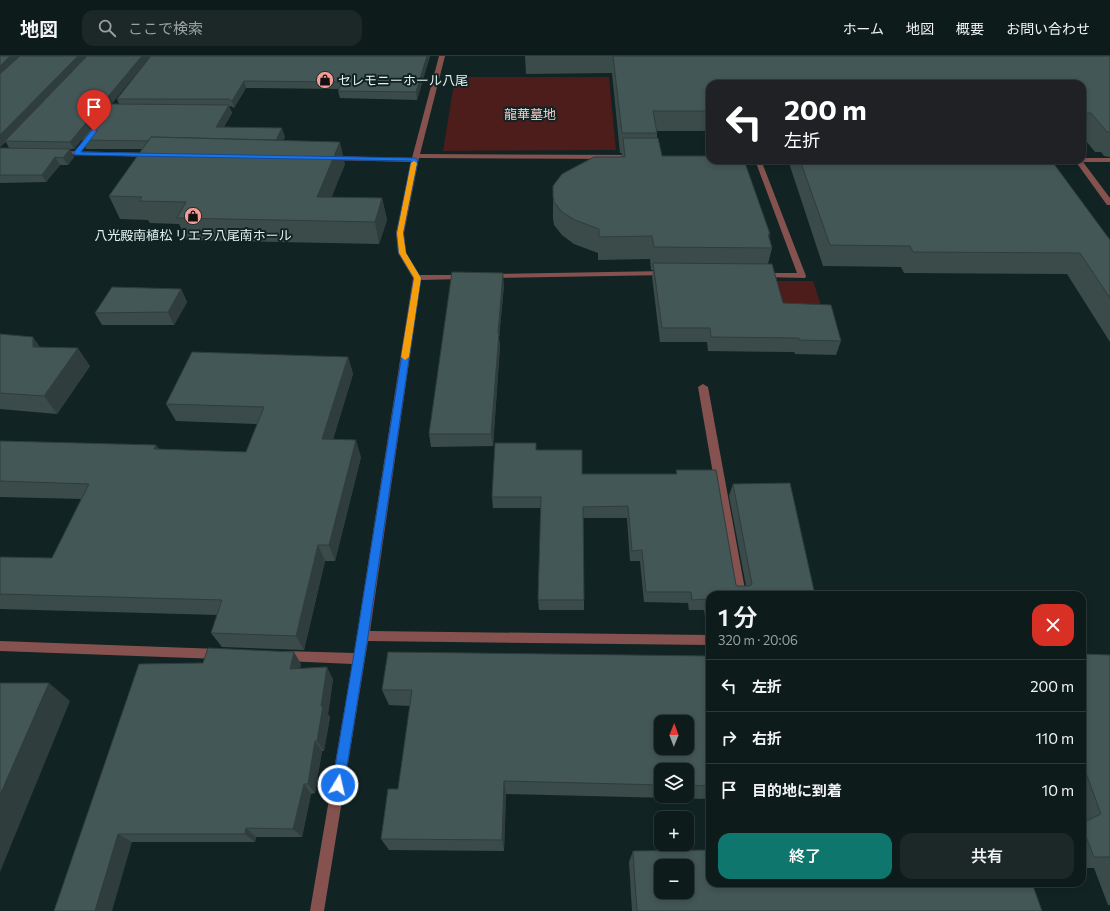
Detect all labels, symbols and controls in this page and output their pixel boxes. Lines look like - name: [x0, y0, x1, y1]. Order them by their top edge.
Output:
- search box: [82, 10, 362, 46]
- text: 地図: [20, 17, 58, 40]
- icon: search: [96, 17, 118, 39]
- text: ここで検索: [128, 19, 203, 37]
- text: ホーム: [842, 20, 884, 37]
- text: 地図: [906, 20, 934, 37]
- text: 概要: [956, 20, 984, 37]
- text: お問い合わせ: [1006, 20, 1090, 37]
- shop icon: セレモニーホール八尾: [315, 70, 335, 90]
- place label: セレモニーホール八尾: [338, 72, 468, 88]
- pin: [77, 90, 111, 131]
- text: 200 m: [784, 92, 867, 126]
- icon: arrive: [83, 96, 105, 118]
- icon: left: [718, 96, 770, 148]
- park label: 龍華墓地: [504, 106, 556, 122]
- text: 左折: [784, 129, 820, 151]
- shop icon: 八光殿南植松 リエラ八尾南ホール: [183, 206, 203, 226]
- place label: 八光殿南植松 リエラ八尾南ホール: [94, 227, 292, 243]
- text: 1 分: [718, 602, 757, 631]
- button: close: [1032, 604, 1074, 646]
- text: 320 m · 20:06: [718, 632, 798, 648]
- icon: left: [718, 675, 740, 697]
- text: 左折: [752, 677, 782, 695]
- text: 200 m: [1030, 677, 1074, 695]
- north arrow: [654, 715, 694, 755]
- map controls: [654, 715, 694, 899]
- icon: right: [718, 727, 740, 749]
- text: 右折: [752, 729, 782, 747]
- text: 110 m: [1035, 729, 1074, 747]
- button: layers: [654, 763, 694, 803]
- position arrow: [317, 764, 359, 806]
- icon: arrive: [718, 779, 740, 801]
- text: 目的地に到着: [752, 781, 842, 799]
- text: 10 m: [1042, 781, 1074, 799]
- button: +: [654, 811, 694, 851]
- button: 終了: [718, 833, 892, 879]
- button: 共有: [900, 833, 1074, 879]
- button: −: [654, 859, 694, 899]

